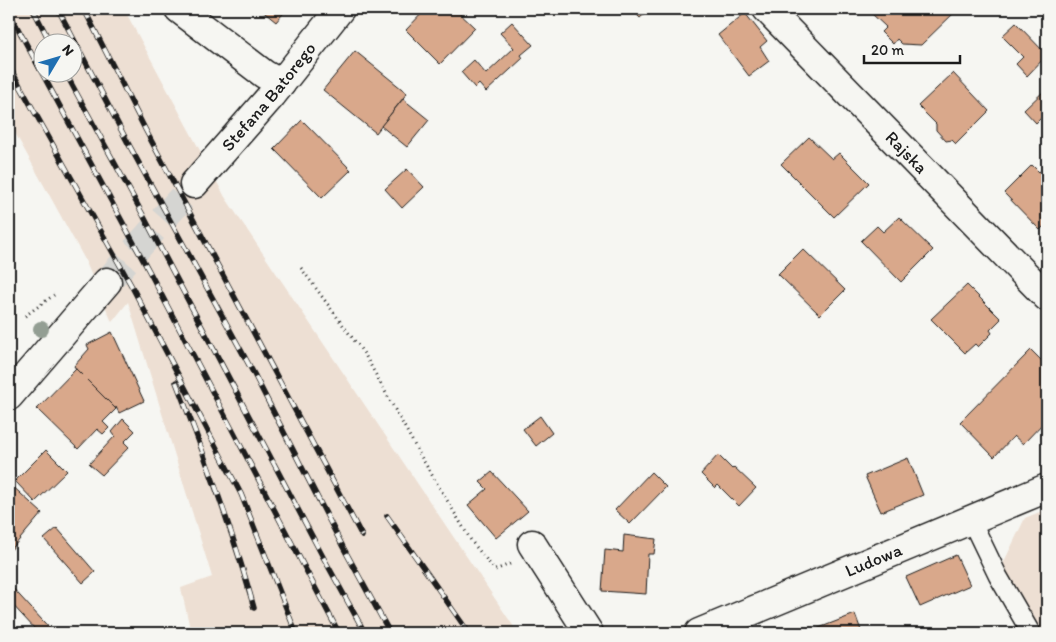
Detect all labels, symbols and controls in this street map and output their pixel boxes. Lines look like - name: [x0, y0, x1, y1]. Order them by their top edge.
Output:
- north arrow: [32, 32, 82, 82]
- scale bar: [864, 32, 960, 64]
- street label: Stefana Batorego: [217, 38, 321, 156]
- text: N: [58, 41, 77, 59]
- text: 20 m: [871, 41, 905, 59]
- street label: Rajska: [881, 126, 932, 178]
- street label: Ludowa: [842, 538, 906, 582]

